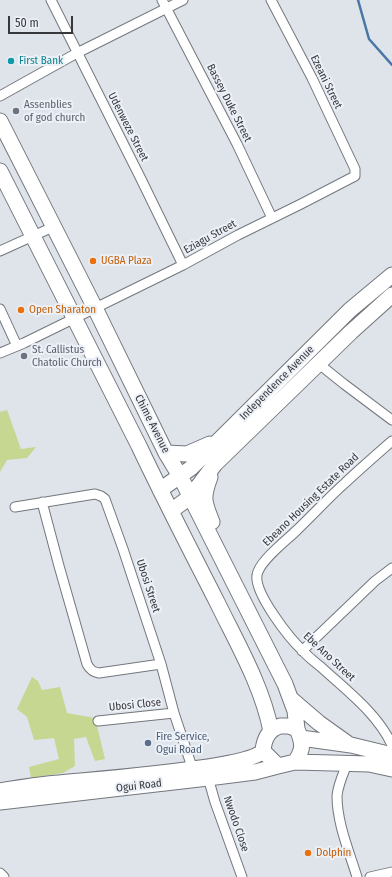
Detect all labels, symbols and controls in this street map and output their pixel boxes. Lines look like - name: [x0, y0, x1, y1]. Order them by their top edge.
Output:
- scale bar: [10, 8, 75, 34]
- text: 50 m: [15, 16, 39, 30]
- street label: Ezeani Street: [307, 53, 345, 111]
- place label: First Bank: [19, 54, 63, 68]
- marker: First Bank: [6, 56, 16, 66]
- street label: Bassey Duke Street: [204, 62, 254, 144]
- street label: Udenweze Street: [105, 90, 151, 164]
- place label: Assenblies of god church: [24, 98, 85, 124]
- marker: Assenblies of god church: [11, 106, 21, 116]
- street label: Eziagu Street: [181, 217, 239, 257]
- place label: UGBA Plaza: [101, 254, 152, 268]
- marker: UGBA Plaza: [88, 256, 98, 266]
- place label: Open Sharaton: [29, 303, 96, 317]
- marker: Open Sharaton: [16, 305, 26, 315]
- place label: St. Callistus Chatolic Church: [32, 343, 102, 369]
- street label: Independence Avenue: [237, 343, 317, 423]
- marker: St. Callistus Chatolic Church: [19, 351, 29, 361]
- street label: Chime Avenue: [132, 393, 172, 455]
- street label: Ebeano Housing Estate Road: [260, 451, 362, 549]
- street label: Ubosi Street: [133, 558, 163, 614]
- street label: Ebe Ano Street: [300, 630, 358, 684]
- street label: Ubosi Close: [108, 696, 162, 714]
- place label: Fire Service, Ogui Road: [156, 730, 209, 756]
- marker: Fire Service, Ogui Road: [143, 738, 153, 748]
- street label: Ogui Road: [115, 777, 163, 795]
- street label: Nwodo Close: [220, 794, 252, 854]
- place label: Dolphin: [316, 846, 351, 860]
- marker: Dolphin: [303, 848, 313, 858]

